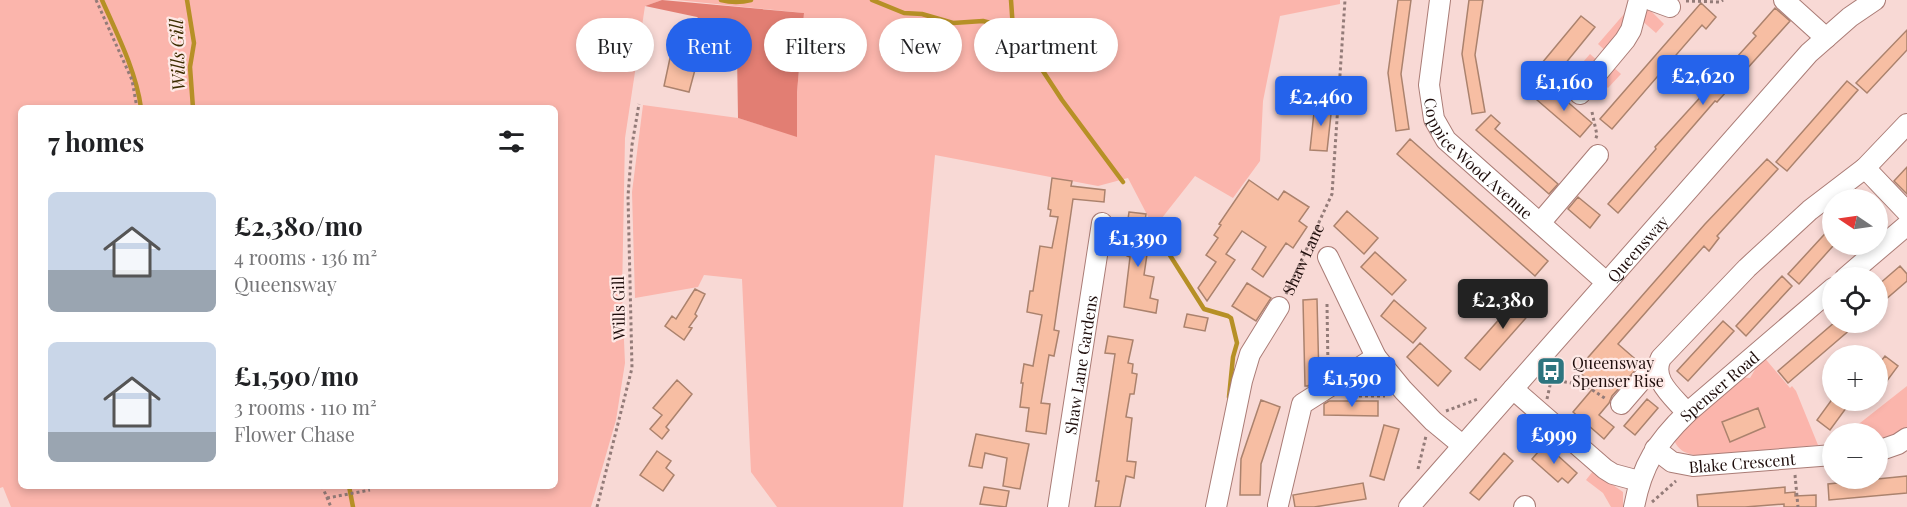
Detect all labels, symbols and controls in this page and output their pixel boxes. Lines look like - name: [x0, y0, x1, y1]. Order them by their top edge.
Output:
- water label: Wills Gill: [164, 18, 190, 91]
- chip: Buy: [576, 18, 654, 72]
- chip: Rent: [666, 18, 752, 72]
- chip: Filters: [764, 18, 867, 72]
- chip: New: [879, 18, 962, 72]
- chip: Apartment: [974, 18, 1118, 72]
- pin: £2,620: [1654, 55, 1752, 106]
- pin: £1,160: [1515, 61, 1613, 112]
- text: £2,620: [1671, 61, 1735, 88]
- text: £1,160: [1535, 67, 1593, 94]
- pin: £2,460: [1272, 76, 1370, 127]
- text: £2,460: [1289, 82, 1353, 109]
- street label: Coppice Wood Avenue: [1420, 96, 1538, 223]
- text: 7 homes: [48, 124, 144, 159]
- icon: filters: [495, 125, 528, 158]
- north arrow: [1822, 189, 1888, 255]
- map controls: [1822, 189, 1888, 489]
- text: £2,380/mo: [234, 208, 363, 243]
- street label: Queensway: [1602, 210, 1672, 286]
- icon: home: [96, 216, 168, 288]
- pin: £1,390: [1089, 217, 1187, 268]
- street label: Shaw Lane: [1277, 219, 1328, 298]
- text: £1,390: [1108, 223, 1168, 250]
- text: 4 rooms · 136 m²: [234, 243, 377, 270]
- button: locate: [1822, 267, 1888, 333]
- text: Queensway: [234, 270, 337, 297]
- street label: Wills Gill: [607, 275, 629, 341]
- pin: £2,380: [1454, 279, 1552, 330]
- text: £2,380: [1472, 285, 1534, 312]
- street label: Shaw Lane Gardens: [1059, 293, 1101, 436]
- button: +: [1822, 345, 1888, 411]
- street label: Spenser Road: [1675, 346, 1763, 426]
- place label: Queensway Spenser Rise: [1572, 352, 1664, 391]
- bus stop icon: Queensway Spenser Rise: [1535, 355, 1567, 387]
- pin: £1,590: [1303, 357, 1401, 408]
- text: £1,590/mo: [234, 358, 359, 393]
- text: £1,590: [1322, 363, 1382, 390]
- icon: home: [96, 366, 168, 438]
- text: 3 rooms · 110 m²: [234, 393, 377, 420]
- pin: £999: [1518, 414, 1590, 465]
- text: Flower Chase: [234, 420, 355, 447]
- text: £999: [1531, 420, 1577, 447]
- button: −: [1822, 423, 1888, 489]
- street label: Blake Crescent: [1688, 447, 1797, 477]

